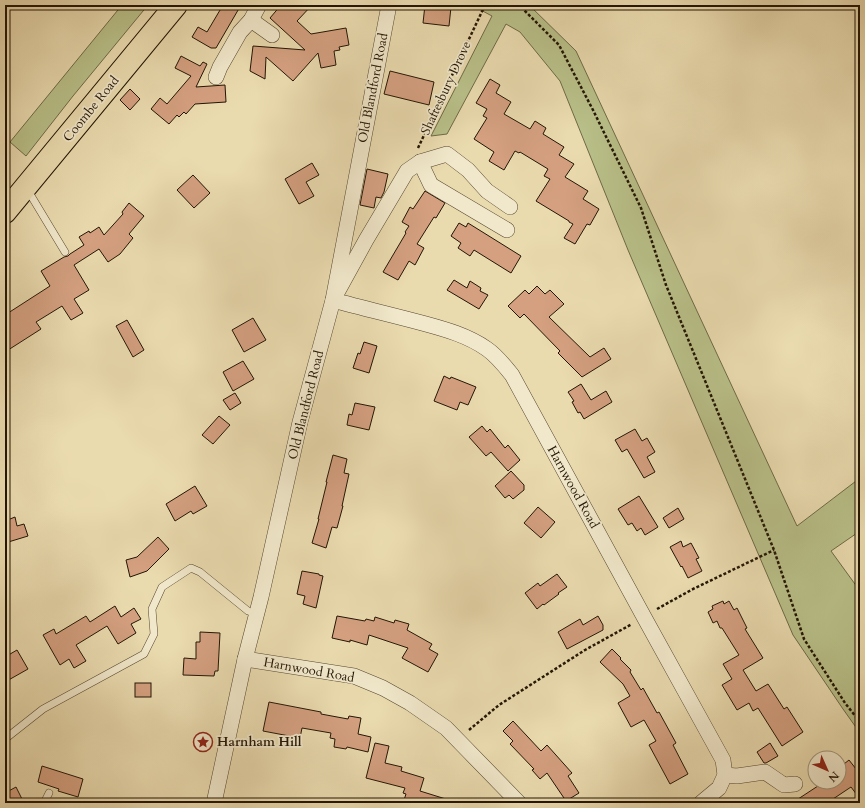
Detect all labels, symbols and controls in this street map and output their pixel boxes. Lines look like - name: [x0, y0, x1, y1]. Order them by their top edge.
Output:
- street label: Old Blandford Road: [354, 31, 393, 145]
- street label: Shaftesbury Drove: [416, 38, 476, 138]
- street label: Coombe Road: [59, 72, 123, 146]
- street label: Old Blandford Road: [284, 349, 328, 461]
- street label: Harnwood Road: [543, 442, 603, 532]
- street label: Harnwood Road: [262, 653, 356, 687]
- place icon: Harnham Hill: [192, 731, 214, 753]
- place label: Harnham Hill: [217, 733, 302, 751]
- north arrow: [807, 750, 847, 790]
- text: N: [825, 768, 842, 786]

